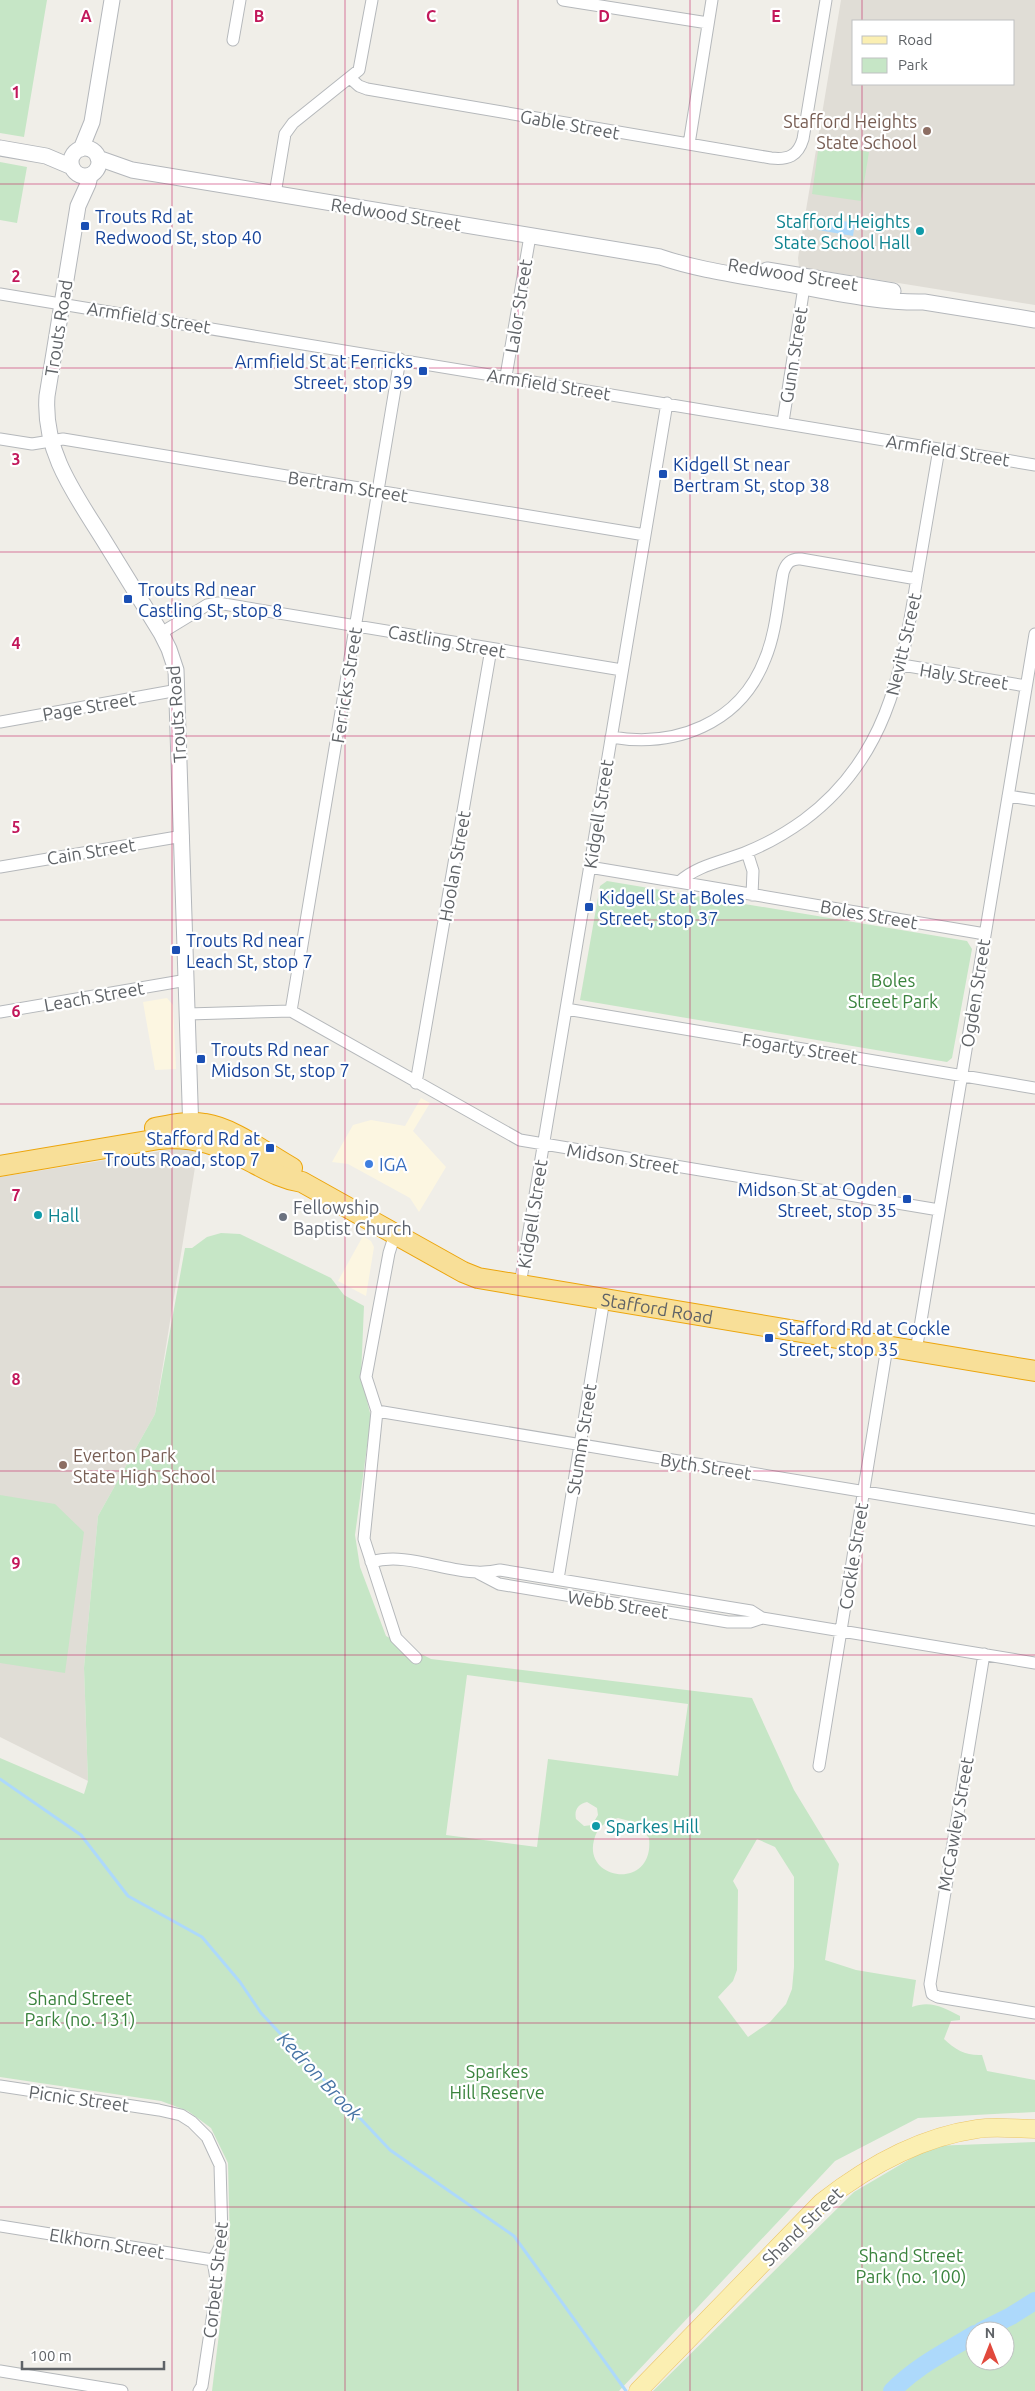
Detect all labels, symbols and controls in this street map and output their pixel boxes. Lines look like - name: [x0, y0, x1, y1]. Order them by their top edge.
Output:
- text: A: [80, 7, 92, 25]
- text: B: [254, 7, 264, 25]
- text: C: [426, 7, 436, 25]
- text: D: [598, 7, 610, 25]
- text: E: [771, 7, 781, 25]
- legend: [852, 20, 1015, 85]
- text: Road: [898, 31, 933, 48]
- text: Park: [898, 56, 928, 73]
- text: 1: [11, 83, 21, 101]
- street label: Gable Street: [519, 105, 621, 143]
- place label: Stafford Heights State School: [783, 111, 917, 152]
- marker: Stafford Heights State School: [921, 125, 933, 137]
- street label: Redwood Street: [329, 194, 463, 234]
- place label: Trouts Rd at Redwood St, stop 40: [95, 206, 262, 247]
- place label: Stafford Heights State School Hall: [774, 211, 910, 252]
- marker: Trouts Rd at Redwood St, stop 40: [79, 220, 91, 232]
- marker: Stafford Heights State School Hall: [914, 225, 926, 237]
- street label: Redwood Street: [726, 254, 860, 294]
- street label: Lalor Street: [501, 258, 535, 354]
- text: 2: [11, 267, 21, 285]
- street label: Trouts Road: [40, 278, 76, 378]
- street label: Armfield Street: [86, 297, 212, 337]
- street label: Gunn Street: [776, 305, 810, 405]
- place label: Armfield St at Ferricks Street, stop 39: [235, 351, 413, 392]
- street label: Armfield Street: [486, 364, 612, 404]
- marker: Armfield St at Ferricks Street, stop 39: [417, 365, 429, 377]
- street label: Armfield Street: [885, 430, 1011, 470]
- text: 3: [11, 450, 21, 468]
- place label: Kidgell St near Bertram St, stop 38: [673, 454, 830, 495]
- street label: Bertram Street: [287, 467, 409, 505]
- marker: Kidgell St near Bertram St, stop 38: [657, 468, 669, 480]
- place label: Trouts Rd near Castling St, stop 8: [138, 579, 283, 620]
- street label: Nevitt Street: [882, 591, 924, 697]
- marker: Trouts Rd near Castling St, stop 8: [122, 593, 134, 605]
- street label: Castling Street: [387, 621, 507, 661]
- street label: Ferricks Street: [327, 626, 365, 744]
- text: 4: [11, 634, 21, 652]
- street label: Haly Street: [918, 659, 1010, 693]
- street label: Trouts Road: [163, 665, 189, 763]
- street label: Page Street: [41, 688, 137, 724]
- street label: Kidgell Street: [579, 758, 617, 870]
- street label: Hoolan Street: [434, 809, 474, 923]
- text: 5: [11, 818, 21, 836]
- street label: Cain Street: [45, 834, 137, 868]
- place label: Kidgell St at Boles Street, stop 37: [599, 887, 745, 928]
- street label: Boles Street: [819, 896, 919, 932]
- marker: Kidgell St at Boles Street, stop 37: [583, 901, 595, 913]
- place label: Trouts Rd near Leach St, stop 7: [186, 930, 313, 971]
- street label: Ogden Street: [957, 937, 993, 1049]
- marker: Trouts Rd near Leach St, stop 7: [170, 944, 182, 956]
- park label: Boles Street Park: [848, 970, 938, 1011]
- street label: Leach Street: [42, 977, 146, 1015]
- text: 6: [11, 1002, 21, 1020]
- street label: Fogarty Street: [741, 1029, 859, 1067]
- place label: Trouts Rd near Midson St, stop 7: [211, 1039, 350, 1080]
- marker: Trouts Rd near Midson St, stop 7: [195, 1053, 207, 1065]
- place label: Stafford Rd at Trouts Road, stop 7: [104, 1128, 260, 1169]
- street label: Midson Street: [565, 1139, 681, 1177]
- marker: Stafford Rd at Trouts Road, stop 7: [264, 1142, 276, 1154]
- place label: IGA: [379, 1154, 408, 1174]
- marker: IGA: [363, 1158, 375, 1170]
- street label: Kidgell Street: [513, 1158, 551, 1270]
- place label: Midson St at Ogden Street, stop 35: [738, 1179, 897, 1220]
- text: 7: [11, 1186, 21, 1204]
- marker: Midson St at Ogden Street, stop 35: [901, 1193, 913, 1205]
- place label: Fellowship Baptist Church: [293, 1197, 412, 1238]
- place label: Hall: [48, 1205, 80, 1225]
- marker: Hall: [32, 1209, 44, 1221]
- marker: Fellowship Baptist Church: [277, 1211, 289, 1223]
- street label: Stafford Road: [600, 1289, 714, 1327]
- place label: Stafford Rd at Cockle Street, stop 35: [779, 1318, 950, 1359]
- marker: Stafford Rd at Cockle Street, stop 35: [763, 1332, 775, 1344]
- text: 8: [11, 1370, 21, 1388]
- street label: Stumm Street: [562, 1382, 600, 1496]
- place label: Everton Park State High School: [73, 1445, 216, 1486]
- street label: Byth Street: [659, 1449, 753, 1483]
- marker: Everton Park State High School: [57, 1459, 69, 1471]
- street label: Cockle Street: [835, 1501, 871, 1611]
- text: 9: [11, 1554, 21, 1572]
- street label: Webb Street: [566, 1586, 670, 1622]
- street label: McCawley Street: [933, 1755, 977, 1893]
- place label: Sparkes Hill: [606, 1816, 699, 1836]
- marker: Sparkes Hill: [590, 1820, 602, 1832]
- park label: Shand Street Park (no. 131): [25, 1988, 135, 2030]
- water label: Kedron Brook: [273, 2027, 367, 2125]
- park label: Sparkes Hill Reserve: [449, 2061, 545, 2102]
- street label: Picnic Street: [28, 2081, 130, 2115]
- street label: Shand Street: [758, 2183, 846, 2269]
- street label: Corbett Street: [199, 2221, 231, 2339]
- street label: Elkhorn Street: [48, 2224, 166, 2262]
- park label: Shand Street Park (no. 100): [856, 2245, 966, 2287]
- north arrow: [965, 2321, 1015, 2371]
- text: N: [985, 2325, 995, 2341]
- scale bar: [22, 2338, 165, 2370]
- text: 100 m: [30, 2347, 72, 2364]

